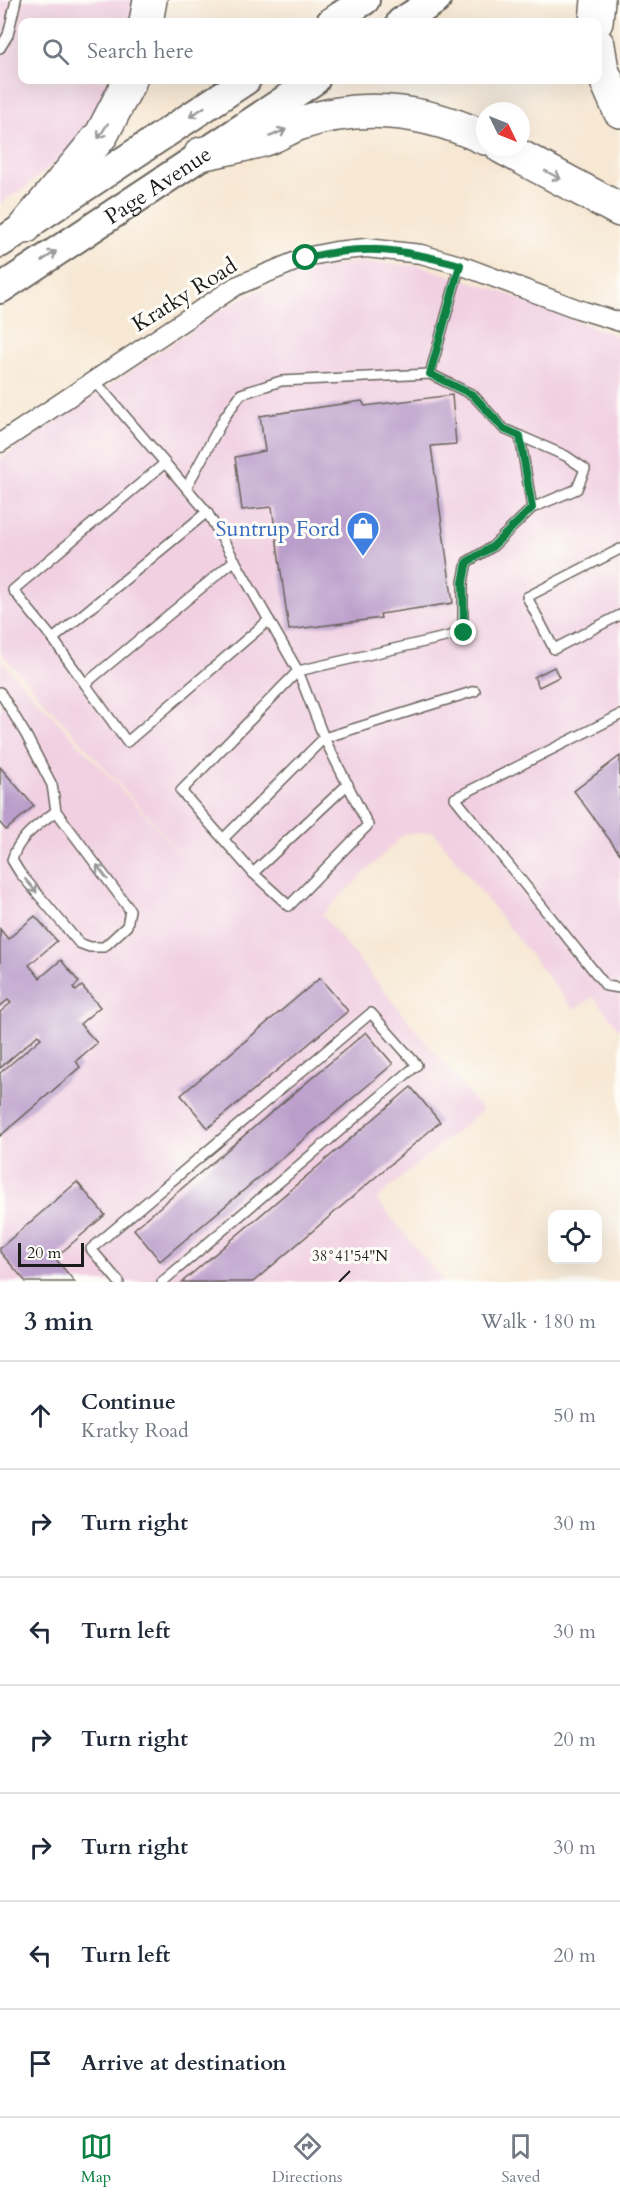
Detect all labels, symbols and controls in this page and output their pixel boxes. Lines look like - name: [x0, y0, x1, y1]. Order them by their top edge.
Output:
- search box: [18, 18, 602, 84]
- icon: search: [39, 35, 72, 68]
- text: Search here: [87, 36, 194, 66]
- north arrow: [476, 102, 530, 156]
- one-way arrow: [189, 106, 206, 118]
- one-way arrow: [97, 122, 109, 139]
- one-way arrow: [268, 127, 286, 139]
- street label: Page Avenue: [99, 139, 217, 232]
- one-way arrow: [544, 169, 561, 181]
- route start: [292, 244, 318, 270]
- one-way arrow: [40, 250, 57, 262]
- street label: Kratky Road: [126, 251, 243, 339]
- shop icon: Suntrup Ford: [345, 510, 381, 557]
- place label: Suntrup Ford: [216, 514, 340, 544]
- route end: [450, 619, 476, 645]
- one-way arrow: [96, 864, 109, 880]
- one-way arrow: [25, 878, 38, 894]
- map controls: [548, 1210, 602, 1264]
- button: locate: [548, 1210, 602, 1264]
- scale bar: [18, 1240, 84, 1268]
- text: 20 m: [27, 1242, 61, 1264]
- text: 38°41'54"N: [312, 1246, 388, 1266]
- text: 3 min: [24, 1304, 93, 1339]
- text: Walk · 180 m: [481, 1308, 596, 1335]
- text: Continue: [81, 1387, 176, 1417]
- icon: ahead: [24, 1399, 57, 1432]
- text: 50 m: [553, 1402, 596, 1429]
- text: Kratky Road: [81, 1417, 189, 1444]
- icon: right: [24, 1507, 57, 1540]
- text: Turn right: [81, 1508, 188, 1538]
- text: 30 m: [553, 1510, 596, 1537]
- icon: left: [24, 1615, 57, 1648]
- text: Turn left: [81, 1616, 170, 1646]
- text: 30 m: [553, 1618, 596, 1645]
- icon: right: [24, 1723, 57, 1756]
- text: Turn right: [81, 1724, 188, 1754]
- text: 20 m: [553, 1726, 596, 1753]
- icon: right: [24, 1831, 57, 1864]
- text: Turn right: [81, 1832, 188, 1862]
- text: 30 m: [553, 1834, 596, 1861]
- icon: left: [24, 1939, 57, 1972]
- text: Turn left: [81, 1940, 170, 1970]
- text: 20 m: [553, 1942, 596, 1969]
- icon: arrive: [24, 2047, 57, 2080]
- text: Arrive at destination: [81, 2048, 286, 2078]
- tab: Map: [80, 2130, 113, 2188]
- tab: Directions: [272, 2130, 342, 2188]
- tab: Saved: [502, 2130, 540, 2188]

